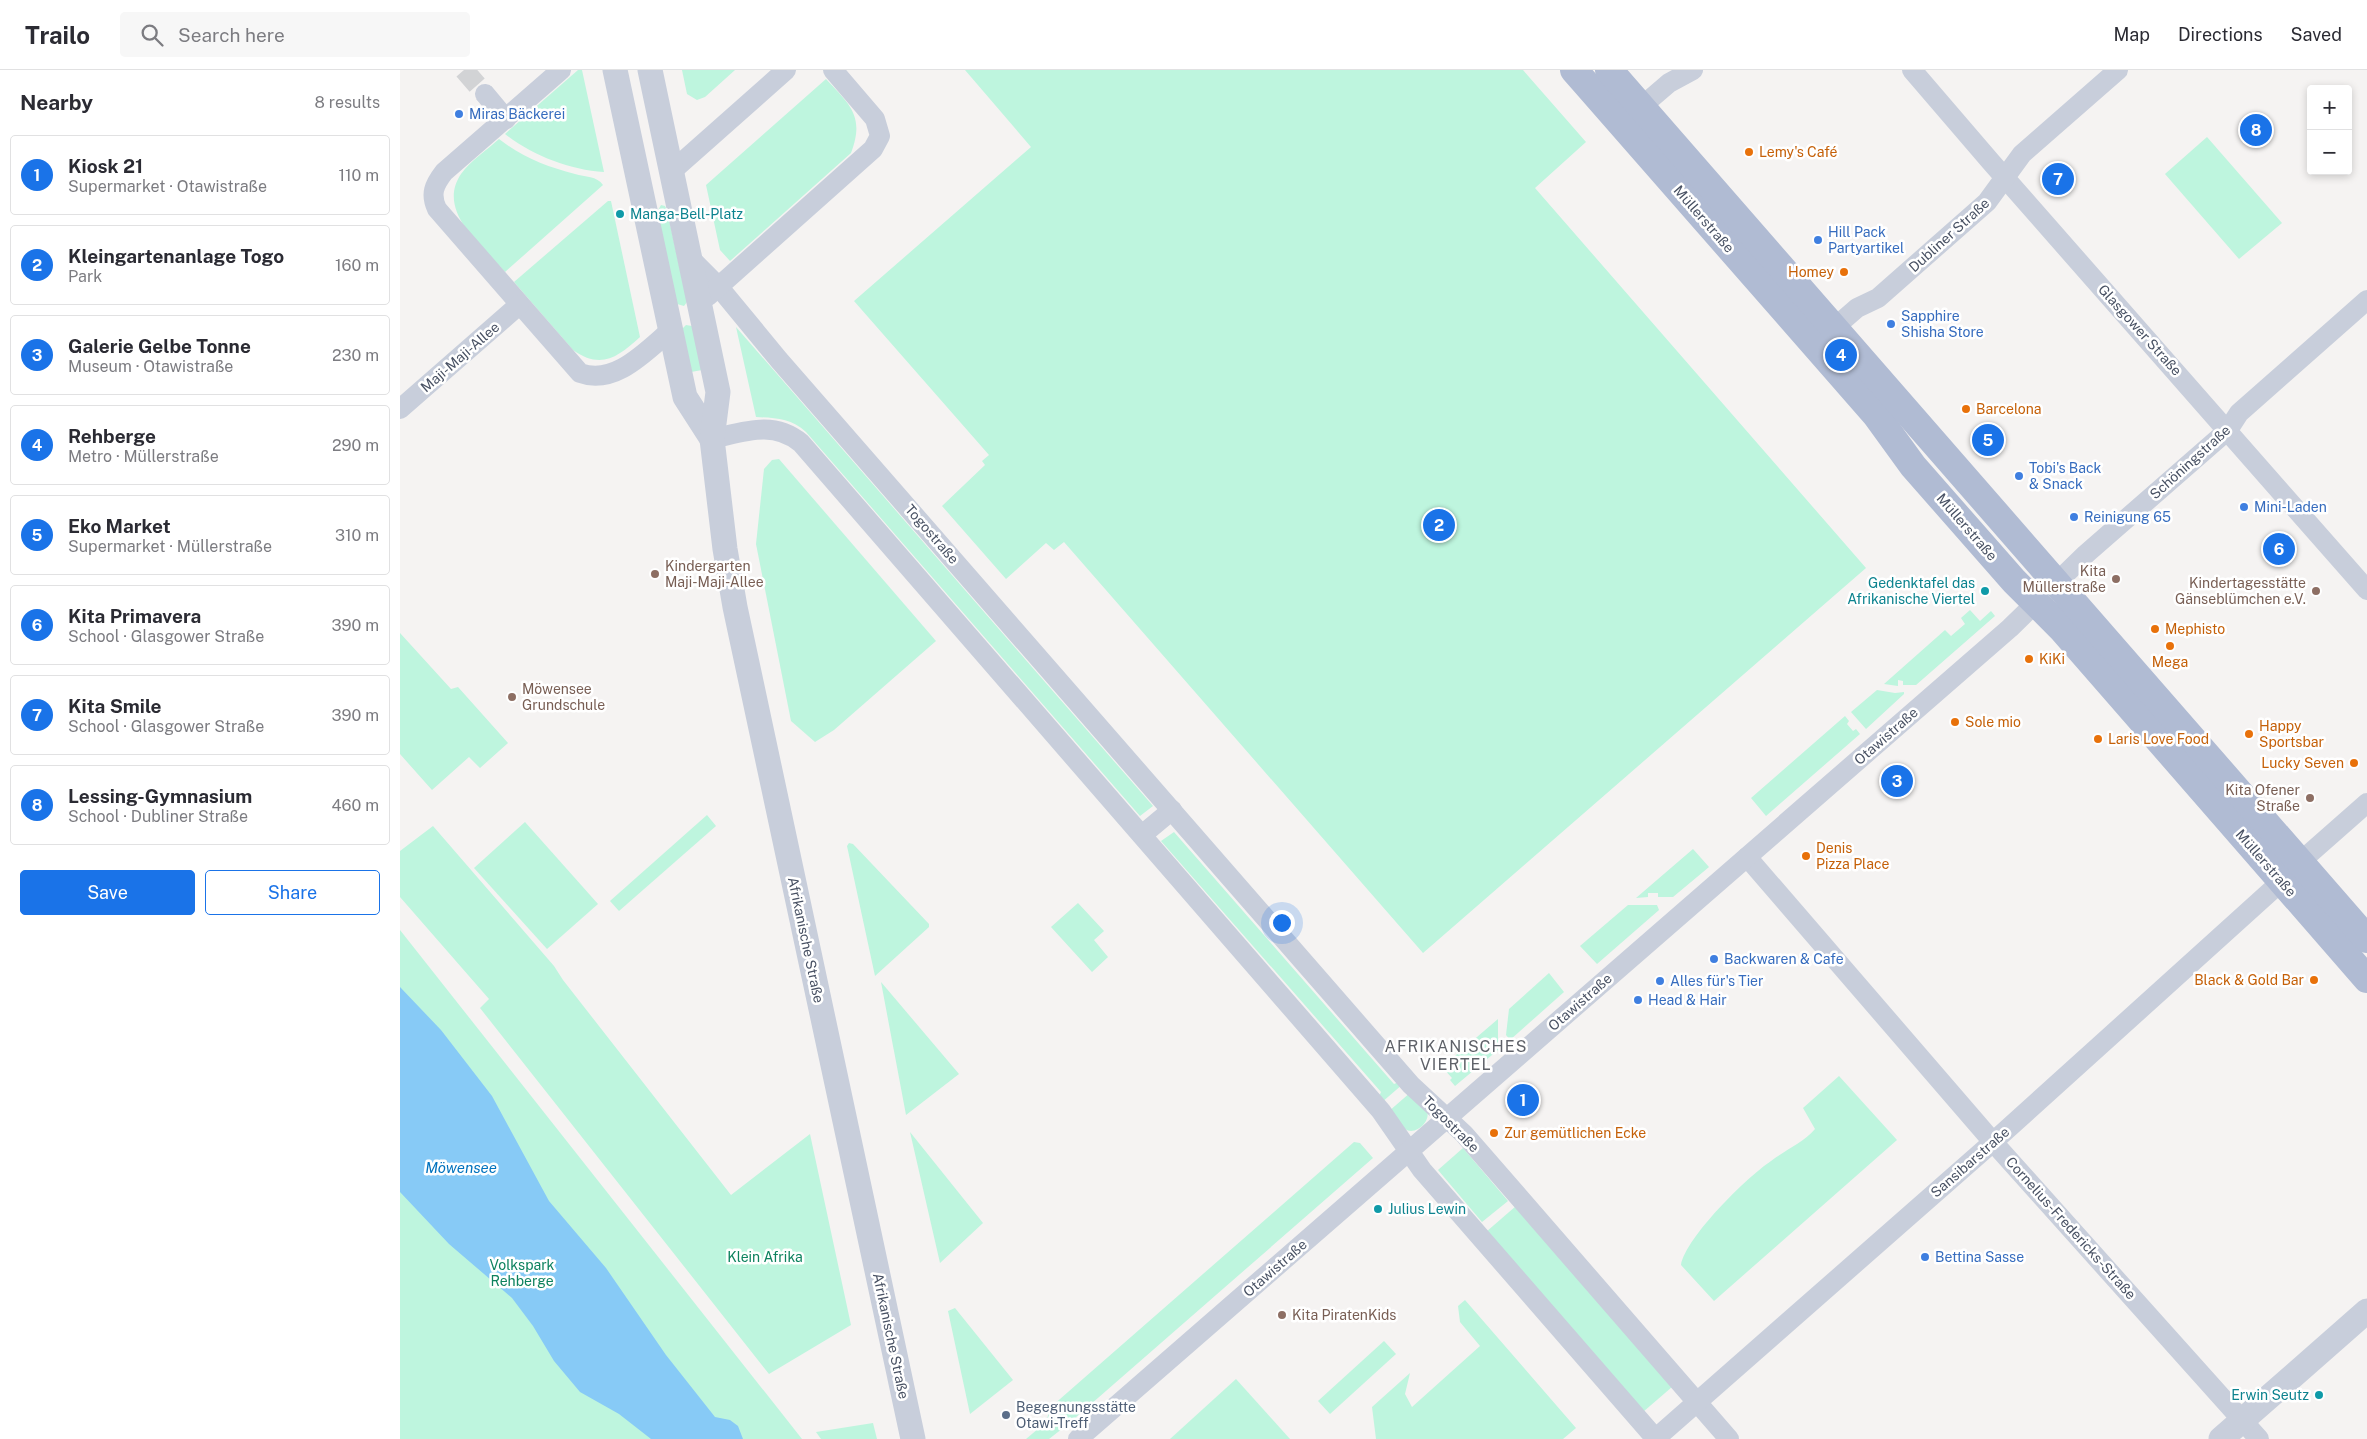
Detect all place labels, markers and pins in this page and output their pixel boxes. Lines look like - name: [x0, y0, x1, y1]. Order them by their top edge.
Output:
- place label: Miras Bäckerei: [469, 106, 565, 122]
- marker: Miras Bäckerei: [453, 108, 465, 120]
- pin: 8: [2240, 111, 2272, 149]
- place label: Lemy's Café: [1759, 144, 1838, 160]
- marker: Lemy's Café: [1743, 146, 1755, 158]
- pin: 7: [2042, 160, 2074, 198]
- place label: Manga-Bell-Platz: [630, 206, 743, 222]
- marker: Manga-Bell-Platz: [614, 208, 626, 220]
- place label: Hill Pack Partyartikel: [1828, 224, 1904, 256]
- marker: Hill Pack Partyartikel: [1812, 234, 1824, 246]
- place label: Homey: [1788, 264, 1835, 280]
- marker: Homey: [1838, 266, 1850, 278]
- place label: Sapphire Shisha Store: [1901, 308, 1984, 340]
- marker: Sapphire Shisha Store: [1885, 318, 1897, 330]
- pin: 4: [1825, 336, 1857, 374]
- place label: Barcelona: [1976, 401, 2042, 417]
- marker: Barcelona: [1960, 403, 1972, 415]
- pin: 5: [1972, 421, 2004, 459]
- place label: Tobi's Back & Snack: [2029, 460, 2101, 492]
- marker: Tobi's Back & Snack: [2013, 470, 2025, 482]
- place label: Mini-Laden: [2254, 499, 2327, 515]
- marker: Mini-Laden: [2238, 501, 2250, 513]
- pin: 2: [1423, 506, 1455, 544]
- place label: Reinigung 65: [2084, 509, 2171, 525]
- marker: Reinigung 65: [2068, 511, 2080, 523]
- pin: 6: [2263, 530, 2295, 568]
- place label: Kindergarten Maji-Maji-Allee: [665, 558, 764, 590]
- place label: Kita Müllerstraße: [2023, 563, 2106, 595]
- marker: Kindergarten Maji-Maji-Allee: [649, 568, 661, 580]
- marker: Kita Müllerstraße: [2110, 573, 2122, 585]
- place label: Gedenktafel das Afrikanische Viertel: [1847, 575, 1975, 607]
- place label: Kindertagesstätte Gänseblümchen e.V.: [2175, 575, 2306, 607]
- marker: Gedenktafel das Afrikanische Viertel: [1979, 585, 1991, 597]
- marker: Kindertagesstätte Gänseblümchen e.V.: [2310, 585, 2322, 597]
- place label: Mephisto: [2165, 621, 2225, 637]
- marker: Mephisto: [2149, 623, 2161, 635]
- marker: Mega: [2164, 640, 2176, 652]
- place label: KiKi: [2039, 651, 2065, 667]
- marker: KiKi: [2023, 653, 2035, 665]
- place label: Mega: [2152, 654, 2188, 670]
- place label: Möwensee Grundschule: [522, 681, 605, 713]
- marker: Möwensee Grundschule: [506, 691, 518, 703]
- place label: Sole mio: [1965, 714, 2021, 730]
- marker: Sole mio: [1949, 716, 1961, 728]
- place label: Happy Sportsbar: [2259, 718, 2324, 750]
- marker: Happy Sportsbar: [2243, 728, 2255, 740]
- place label: Laris Love Food: [2108, 731, 2209, 747]
- marker: Laris Love Food: [2092, 733, 2104, 745]
- place label: Lucky Seven: [2261, 755, 2344, 771]
- marker: Lucky Seven: [2348, 757, 2360, 769]
- pin: 3: [1881, 762, 1913, 800]
- place label: Kita Ofener Straße: [2225, 782, 2300, 814]
- marker: Kita Ofener Straße: [2304, 792, 2316, 804]
- place label: Denis Pizza Place: [1816, 840, 1890, 872]
- marker: Denis Pizza Place: [1800, 850, 1812, 862]
- place label: Backwaren & Cafe: [1724, 951, 1844, 967]
- marker: Backwaren & Cafe: [1708, 953, 1720, 965]
- place label: Black & Gold Bar: [2194, 972, 2304, 988]
- place label: Alles für's Tier: [1670, 973, 1764, 989]
- marker: Black & Gold Bar: [2308, 974, 2320, 986]
- marker: Alles für's Tier: [1654, 975, 1666, 987]
- place label: Head & Hair: [1648, 992, 1727, 1008]
- marker: Head & Hair: [1632, 994, 1644, 1006]
- pin: 1: [1507, 1081, 1539, 1119]
- place label: Zur gemütlichen Ecke: [1504, 1125, 1646, 1141]
- marker: Zur gemütlichen Ecke: [1488, 1127, 1500, 1139]
- place label: Julius Lewin: [1388, 1201, 1466, 1217]
- marker: Julius Lewin: [1372, 1203, 1384, 1215]
- place label: Bettina Sasse: [1935, 1249, 2024, 1265]
- marker: Bettina Sasse: [1919, 1251, 1931, 1263]
- place label: Kita PiratenKids: [1292, 1307, 1396, 1323]
- marker: Kita PiratenKids: [1276, 1309, 1288, 1321]
- place label: Erwin Seutz: [2231, 1387, 2309, 1403]
- marker: Erwin Seutz: [2313, 1389, 2325, 1401]
- place label: Begegnungsstätte Otawi-Treff: [1016, 1399, 1136, 1431]
- marker: Begegnungsstätte Otawi-Treff: [1000, 1409, 1012, 1421]

